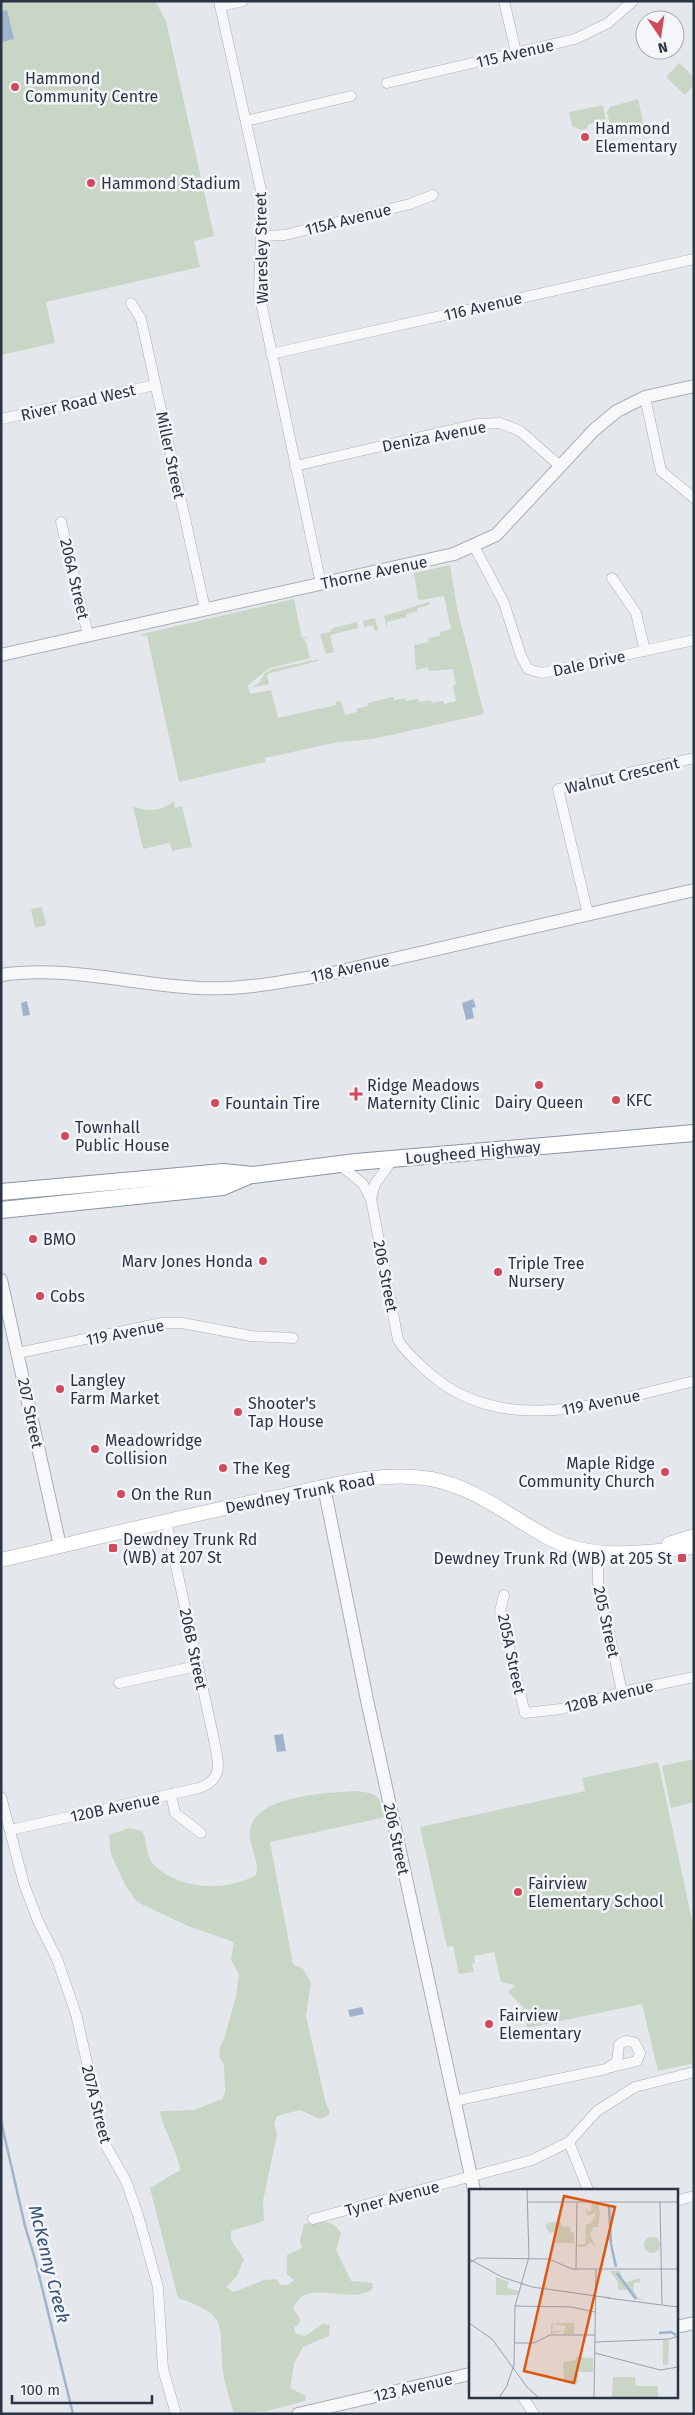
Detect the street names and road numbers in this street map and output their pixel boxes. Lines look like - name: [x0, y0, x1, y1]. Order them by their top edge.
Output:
- street label: 115 Avenue: [474, 35, 556, 72]
- street label: Waresley Street: [251, 192, 272, 304]
- street label: 115A Avenue: [303, 200, 393, 239]
- street label: 116 Avenue: [442, 288, 524, 325]
- street label: River Road West: [19, 380, 138, 425]
- street label: Miller Street: [152, 410, 189, 501]
- street label: Deniza Avenue: [380, 417, 488, 456]
- street label: 206A Street: [56, 537, 93, 622]
- street label: Thorne Avenue: [319, 552, 429, 593]
- street label: Dale Drive: [551, 647, 627, 680]
- street label: Walnut Crescent: [563, 753, 681, 798]
- street label: 118 Avenue: [309, 951, 391, 986]
- street label: Lougheed Highway: [405, 1137, 542, 1168]
- street label: 206 Street: [369, 1238, 402, 1314]
- street label: 119 Avenue: [84, 1316, 166, 1349]
- street label: 207 Street: [14, 1376, 47, 1450]
- street label: 119 Avenue: [560, 1386, 642, 1419]
- street label: Dewdney Trunk Road: [224, 1470, 377, 1517]
- street label: 205 Street: [590, 1585, 623, 1660]
- street label: 206B Street: [176, 1607, 211, 1692]
- street label: 205A Street: [494, 1612, 529, 1696]
- street label: 120B Avenue: [563, 1676, 655, 1717]
- street label: 120B Avenue: [69, 1789, 162, 1826]
- street label: 206 Street: [380, 1801, 413, 1877]
- street label: 207A Street: [78, 2063, 115, 2145]
- street label: Tyner Avenue: [343, 2177, 441, 2220]
- street label: 123 Avenue: [372, 2369, 454, 2406]

